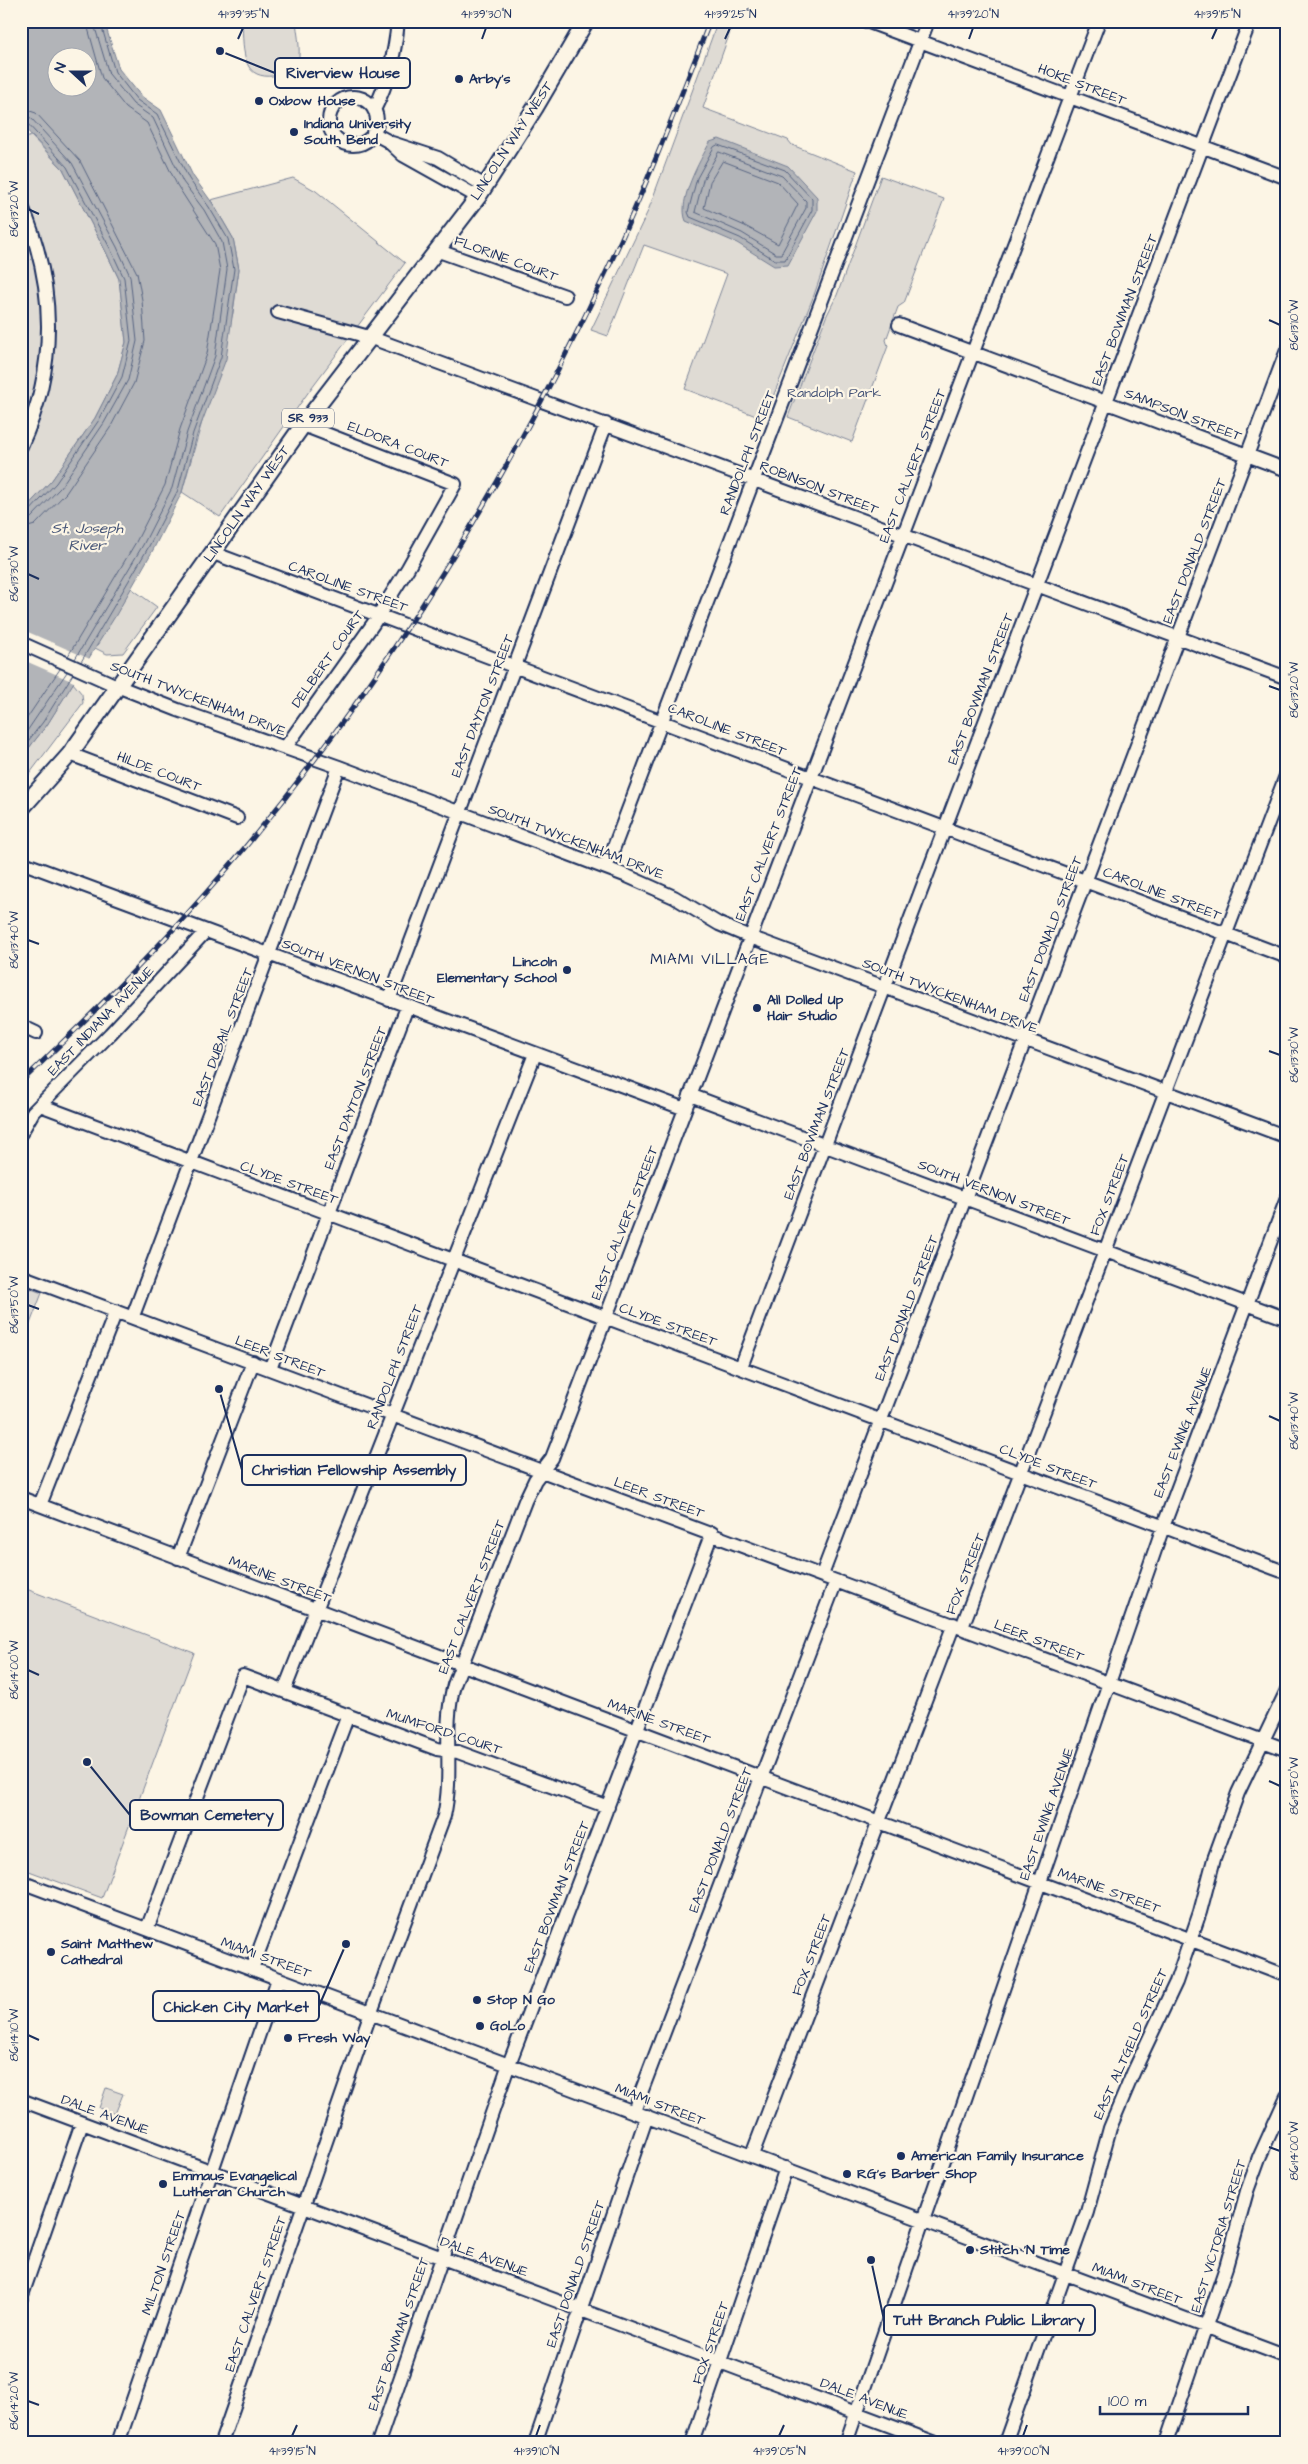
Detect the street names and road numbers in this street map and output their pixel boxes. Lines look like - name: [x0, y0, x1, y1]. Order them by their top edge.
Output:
- street label: HOKE STREET: [1035, 59, 1129, 111]
- street label: LINCOLN WAY WEST: [466, 77, 558, 204]
- street label: FLORINE COURT: [451, 231, 561, 287]
- street label: EAST BOWMAN STREET: [1087, 231, 1163, 389]
- street label: SAMPSON STREET: [1121, 383, 1245, 447]
- street label: EAST CALVERT STREET: [874, 386, 952, 546]
- street label: RANDOLPH STREET: [715, 388, 781, 518]
- road number: SR 933: [282, 408, 334, 428]
- street label: ELDORA COURT: [345, 417, 452, 474]
- street label: LINCOLN WAY WEST: [199, 441, 295, 566]
- street label: ROBINSON STREET: [757, 456, 882, 520]
- street label: EAST DONALD STREET: [1158, 475, 1232, 627]
- street label: CAROLINE STREET: [286, 556, 411, 618]
- street label: DELBERT COURT: [287, 606, 369, 712]
- street label: EAST BOWMAN STREET: [943, 610, 1019, 768]
- street label: EAST DAYTON STREET: [447, 631, 520, 780]
- street label: SOUTH TWYCKENHAM DRIVE: [107, 656, 289, 742]
- street label: CAROLINE STREET: [665, 698, 790, 762]
- street label: HILDE COURT: [114, 747, 204, 797]
- street label: EAST CALVERT STREET: [730, 764, 808, 924]
- street label: SOUTH TWYCKENHAM DRIVE: [485, 799, 667, 885]
- street label: EAST DONALD STREET: [1014, 853, 1088, 1005]
- street label: CAROLINE STREET: [1100, 862, 1225, 926]
- street label: SOUTH VERNON STREET: [279, 934, 437, 1010]
- street label: SOUTH TWYCKENHAM DRIVE: [859, 953, 1041, 1039]
- street label: EAST INDIANA AVENUE: [43, 961, 159, 1080]
- street label: EAST DUBAIL STREET: [187, 965, 259, 1109]
- street label: EAST DAYTON STREET: [320, 1023, 393, 1172]
- street label: EAST BOWMAN STREET: [779, 1045, 855, 1203]
- street label: EAST CALVERT STREET: [586, 1143, 664, 1303]
- street label: FOX STREET: [1085, 1151, 1135, 1239]
- street label: SOUTH VERNON STREET: [915, 1155, 1073, 1231]
- street label: CLYDE STREET: [237, 1156, 341, 1210]
- street label: EAST DONALD STREET: [870, 1232, 944, 1384]
- street label: CLYDE STREET: [616, 1298, 720, 1352]
- street label: RANDOLPH STREET: [362, 1302, 428, 1432]
- street label: LEER STREET: [232, 1331, 328, 1383]
- street label: EAST EWING AVENUE: [1149, 1363, 1218, 1501]
- street label: CLYDE STREET: [996, 1439, 1100, 1495]
- street label: LEER STREET: [611, 1472, 707, 1524]
- street label: EAST CALVERT STREET: [433, 1517, 511, 1677]
- street label: FOX STREET: [941, 1530, 991, 1618]
- street label: MARINE STREET: [226, 1551, 334, 1609]
- street label: LEER STREET: [991, 1615, 1087, 1667]
- street label: MARINE STREET: [605, 1694, 714, 1750]
- street label: MUMFORD COURT: [384, 1704, 505, 1760]
- street label: EAST EWING AVENUE: [1015, 1744, 1079, 1883]
- street label: EAST DONALD STREET: [684, 1764, 758, 1916]
- street label: EAST BOWMAN STREET: [519, 1818, 595, 1976]
- street label: MARINE STREET: [1055, 1863, 1164, 1919]
- street label: FOX STREET: [787, 1911, 837, 1999]
- street label: MIAMI STREET: [218, 1932, 314, 1984]
- street label: EAST ALTGELD STREET: [1089, 1965, 1173, 2123]
- street label: MIAMI STREET: [612, 2079, 708, 2131]
- street label: DALE AVENUE: [58, 2090, 153, 2140]
- street label: EAST VICTORIA STREET: [1186, 2157, 1252, 2315]
- street label: EAST DONALD STREET: [541, 2198, 611, 2350]
- street label: MILTON STREET: [137, 2208, 191, 2318]
- street label: EAST CALVERT STREET: [220, 2213, 292, 2375]
- street label: DALE AVENUE: [437, 2232, 532, 2282]
- street label: EAST BOWMAN STREET: [363, 2254, 435, 2413]
- street label: MIAMI STREET: [1089, 2258, 1185, 2310]
- street label: FOX STREET: [688, 2299, 735, 2387]
- street label: DALE AVENUE: [817, 2373, 911, 2425]

